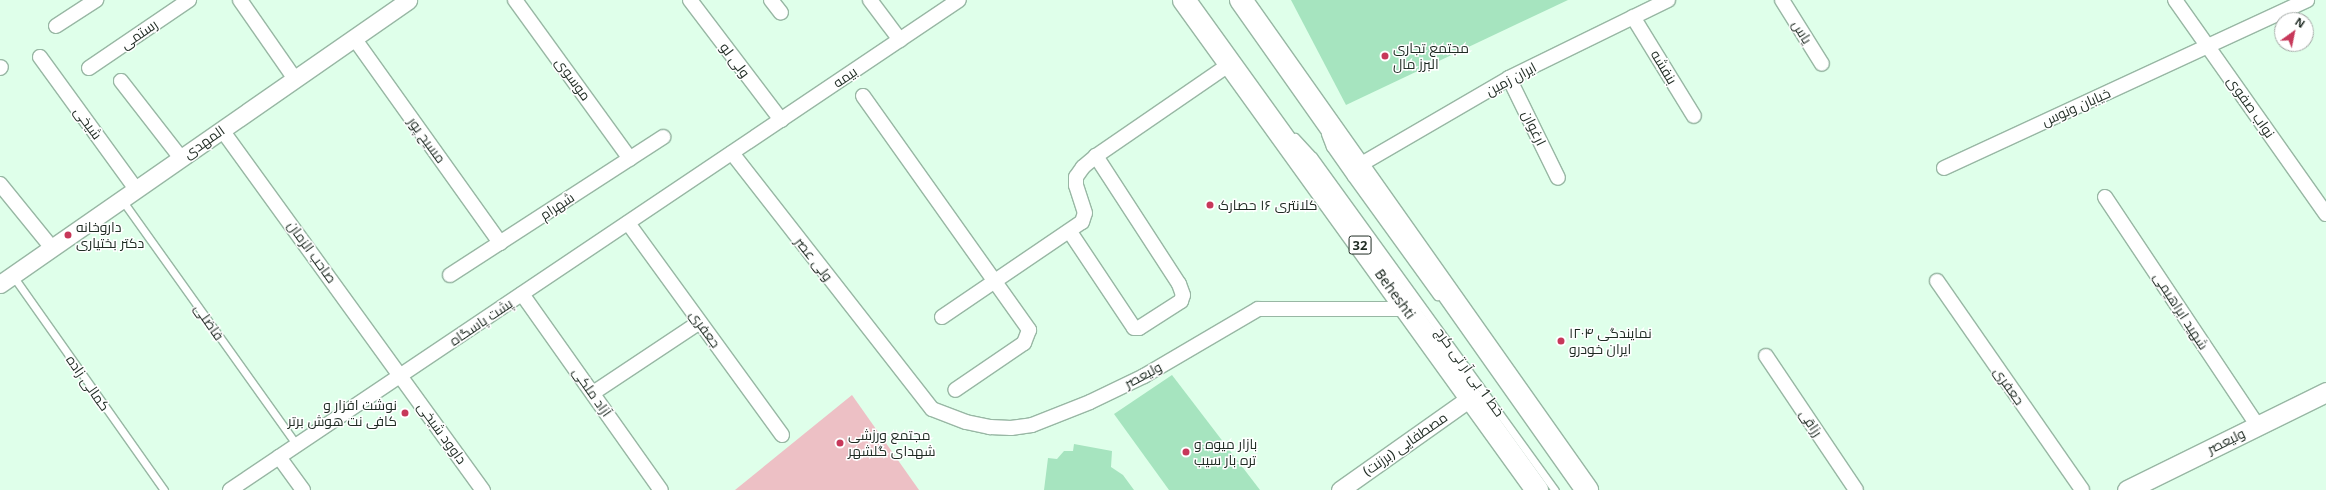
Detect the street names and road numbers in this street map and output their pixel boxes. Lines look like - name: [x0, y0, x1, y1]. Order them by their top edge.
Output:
- street label: رستمی: [117, 16, 161, 52]
- street label: یاس: [1788, 17, 1816, 47]
- street label: ولی لو: [716, 39, 754, 81]
- street label: بنفشه: [1647, 47, 1681, 87]
- street label: موسوی: [552, 54, 594, 104]
- street label: ایران زمین: [1483, 59, 1539, 99]
- street label: بیمه: [830, 63, 860, 91]
- street label: نواب صفوی: [2224, 73, 2278, 141]
- street label: خیابان ونوس: [2039, 84, 2113, 130]
- street label: شیخی: [70, 103, 106, 143]
- street label: ارغوان: [1518, 108, 1550, 148]
- street label: مسیح پور: [405, 114, 449, 166]
- street label: المهدی: [180, 122, 228, 162]
- street label: شهرام: [537, 189, 577, 223]
- street label: صاحب الزمان: [284, 218, 340, 286]
- street label: ولی عصر: [792, 234, 836, 284]
- road number: 32: [1348, 234, 1372, 256]
- street label: Beheshti: [1371, 266, 1419, 322]
- street label: شهید ابراهیمی: [2150, 269, 2212, 353]
- street label: پشت پاسگاه: [446, 295, 516, 349]
- street label: فاضلی: [190, 300, 228, 344]
- street label: جعفری: [686, 307, 724, 351]
- street label: خط 1 بی آر تی کرج: [1432, 324, 1508, 420]
- street label: کمالی زاده: [63, 352, 113, 414]
- street label: ولیعصر: [1121, 358, 1165, 392]
- street label: آزاد ملکی: [569, 364, 615, 420]
- street label: جعفری: [1990, 364, 2028, 408]
- street label: داوود شیخی: [414, 399, 470, 467]
- street label: رزاقی: [1796, 406, 1826, 440]
- street label: مصطفایی (برزنت): [1359, 409, 1451, 479]
- street label: ولیعصر: [2204, 425, 2248, 457]

